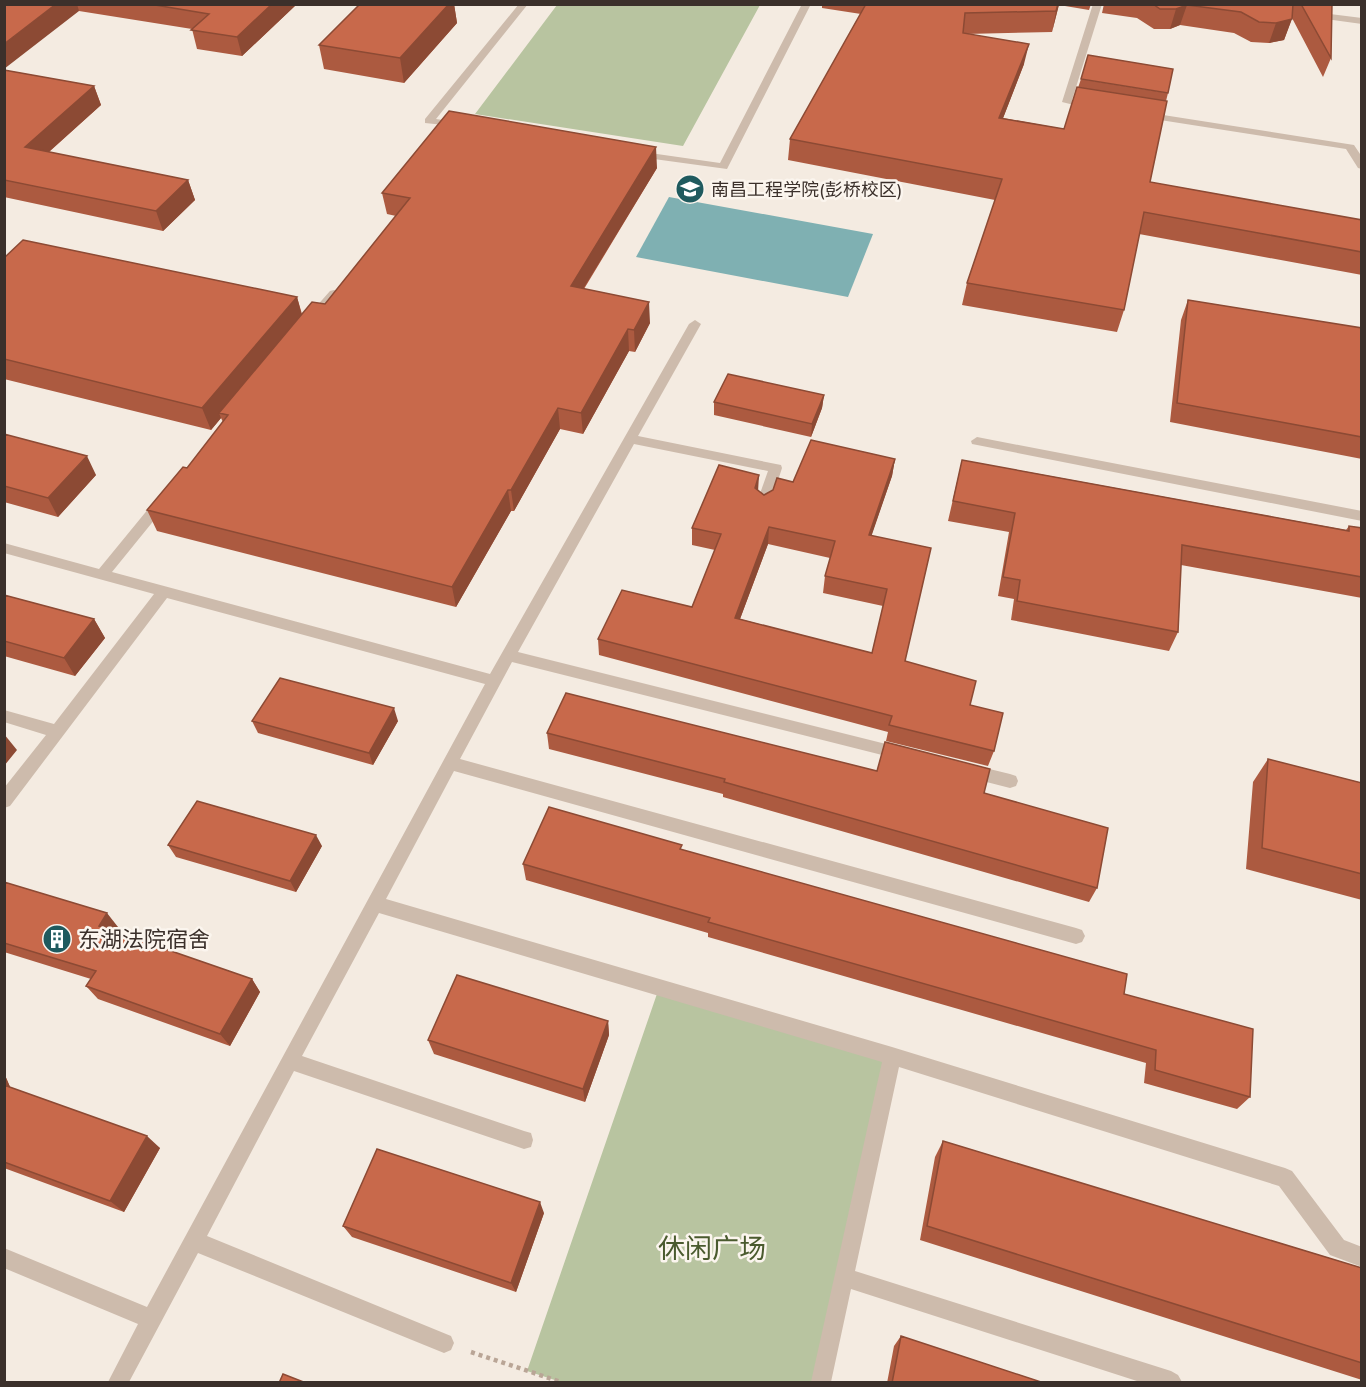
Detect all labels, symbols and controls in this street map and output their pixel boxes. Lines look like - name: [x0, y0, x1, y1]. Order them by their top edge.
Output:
- school or university icon: 南昌工程学院(彭桥校区): [674, 173, 706, 205]
- place label: 南昌工程学院(彭桥校区): [711, 178, 902, 201]
- building icon: 东湖法院宿舍: [41, 923, 73, 955]
- place label: 东湖法院宿舍: [78, 925, 210, 953]
- park label: 休闲广场: [658, 1231, 766, 1265]

